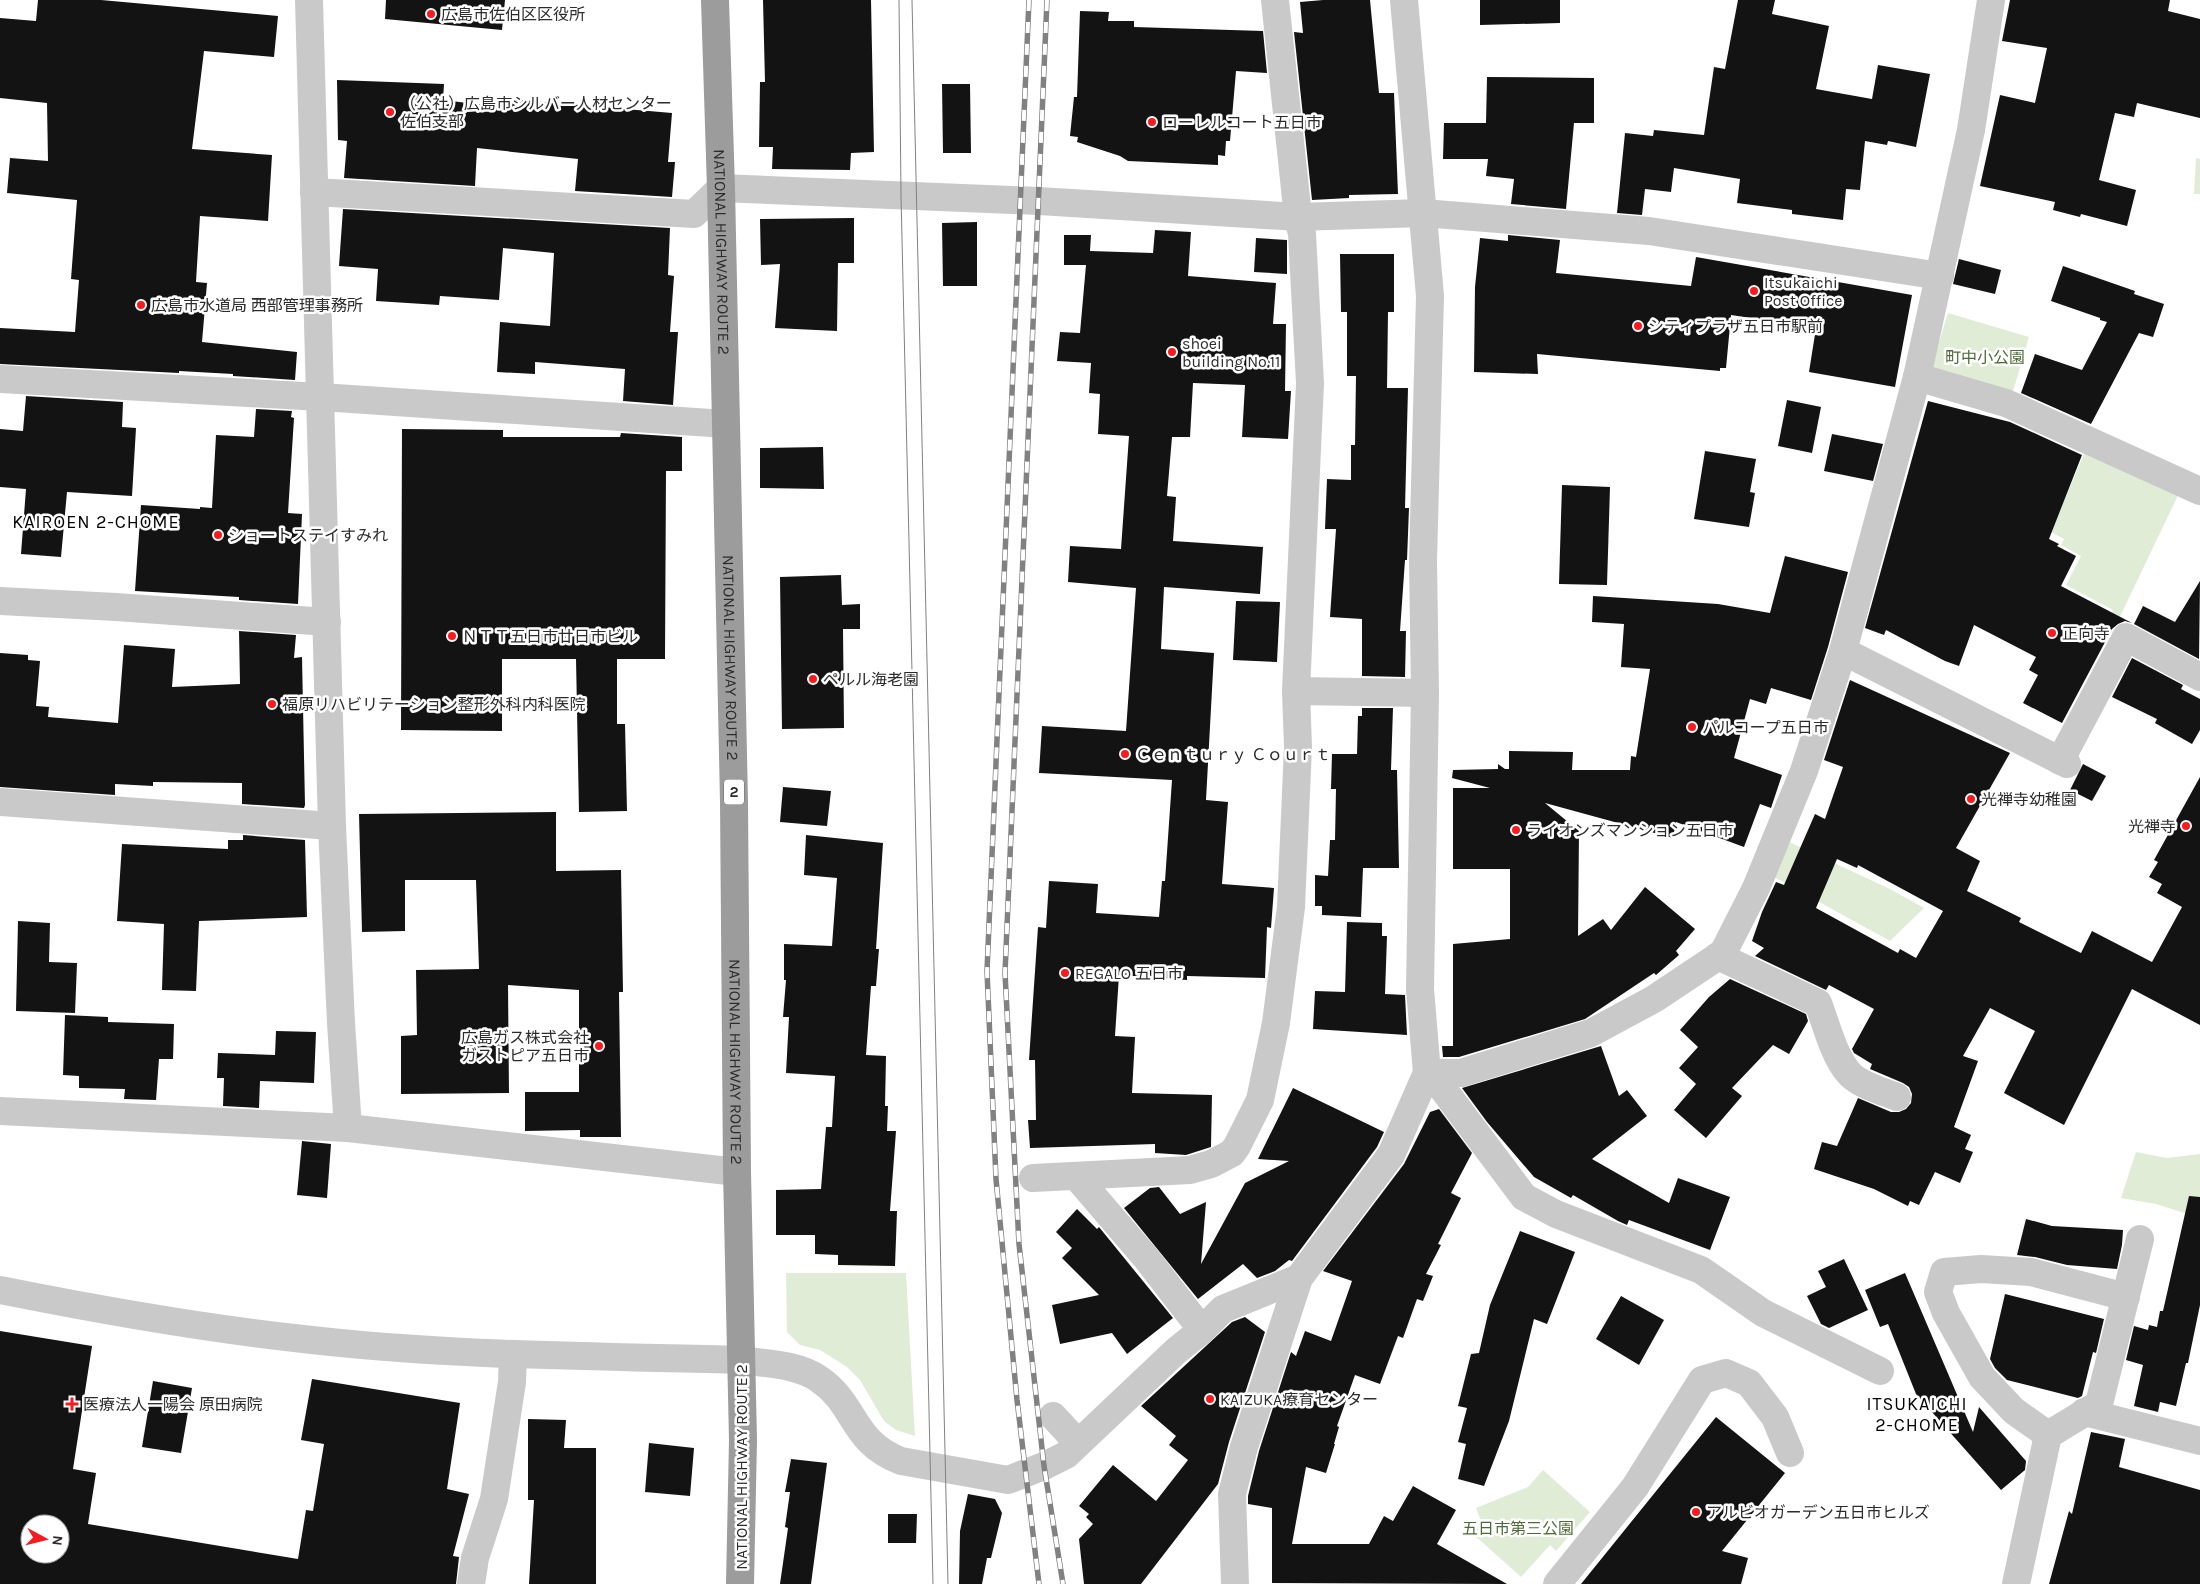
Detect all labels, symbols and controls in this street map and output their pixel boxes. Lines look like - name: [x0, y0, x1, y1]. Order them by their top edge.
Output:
- place label: 広島市佐伯区区役所: [441, 5, 585, 24]
- marker: 広島市佐伯区区役所: [425, 8, 437, 20]
- place label: （公社）広島市シルバー人材センター 佐伯支部: [400, 94, 672, 131]
- marker: （公社）広島市シルバー人材センター 佐伯支部: [384, 106, 396, 118]
- place label: ローレルコート五日市: [1162, 113, 1322, 132]
- marker: ローレルコート五日市: [1146, 116, 1158, 128]
- street label: NATIONAL HIGHWAY ROUTE 2: [710, 149, 734, 355]
- place label: Itsukaichi Post Office: [1764, 273, 1842, 310]
- marker: Itsukaichi Post Office: [1748, 285, 1760, 297]
- place label: 広島市水道局 西部管理事務所: [151, 296, 363, 315]
- marker: 広島市水道局 西部管理事務所: [135, 299, 147, 311]
- place label: シティプラザ五日市駅前: [1648, 317, 1823, 336]
- marker: シティプラザ五日市駅前: [1632, 320, 1644, 332]
- place label: shoei building No.11: [1182, 334, 1280, 371]
- marker: shoei building No.11: [1166, 346, 1178, 358]
- park label: 町中小公園: [1945, 348, 2025, 367]
- district label: KAIROEN 2-CHOME: [12, 511, 180, 533]
- place label: ショートステイすみれ: [228, 526, 388, 545]
- marker: ショートステイすみれ: [212, 529, 224, 541]
- street label: NATIONAL HIGHWAY ROUTE 2: [719, 555, 742, 761]
- place label: 正向寺: [2062, 624, 2110, 643]
- place label: ＮＴＴ五日市廿日市ビル: [462, 627, 638, 646]
- marker: 正向寺: [2046, 627, 2058, 639]
- marker: ＮＴＴ五日市廿日市ビル: [446, 630, 458, 642]
- place label: ペルル海老園: [823, 670, 919, 689]
- marker: ペルル海老園: [807, 673, 819, 685]
- place label: 福原リハビリテーション整形外科内科医院: [282, 695, 586, 714]
- marker: 福原リハビリテーション整形外科内科医院: [266, 698, 278, 710]
- place label: パルコープ五日市: [1702, 718, 1829, 737]
- marker: パルコープ五日市: [1686, 721, 1698, 733]
- place label: Ｃｅｎｔｕｒｙ Ｃｏｕｒｔ: [1135, 745, 1331, 764]
- marker: Ｃｅｎｔｕｒｙ Ｃｏｕｒｔ: [1119, 748, 1131, 760]
- road number: 2: [724, 780, 744, 804]
- place label: 光禅寺幼稚園: [1981, 790, 2077, 809]
- marker: 光禅寺幼稚園: [1965, 793, 1977, 805]
- place label: 光禅寺: [2128, 817, 2176, 836]
- marker: 光禅寺: [2180, 820, 2192, 832]
- place label: ライオンズマンション五日市: [1526, 821, 1734, 840]
- marker: ライオンズマンション五日市: [1510, 824, 1522, 836]
- street label: NATIONAL HIGHWAY ROUTE 2: [725, 959, 746, 1165]
- place label: REGALO 五日市: [1075, 964, 1183, 983]
- marker: REGALO 五日市: [1059, 967, 1071, 979]
- place label: 広島ガス株式会社 ガストピア五日市: [461, 1028, 589, 1065]
- marker: 広島ガス株式会社 ガストピア五日市: [593, 1040, 605, 1052]
- street label: NATIONAL HIGHWAY ROUTE 2: [732, 1364, 751, 1570]
- place label: KAIZUKA療育センター: [1220, 1390, 1378, 1409]
- marker: KAIZUKA療育センター: [1204, 1393, 1216, 1405]
- district label: ITSUKAICHI 2-CHOME: [1866, 1393, 1968, 1436]
- place label: 医療法人一陽会 原田病院: [83, 1395, 263, 1414]
- marker: 医療法人一陽会 原田病院: [65, 1397, 79, 1411]
- place label: アルビオガーデン五日市ヒルズ: [1706, 1503, 1930, 1522]
- marker: アルビオガーデン五日市ヒルズ: [1690, 1506, 1702, 1518]
- north arrow: [20, 1514, 70, 1564]
- park label: 五日市第三公園: [1462, 1519, 1574, 1538]
- text: N: [48, 1535, 66, 1547]

